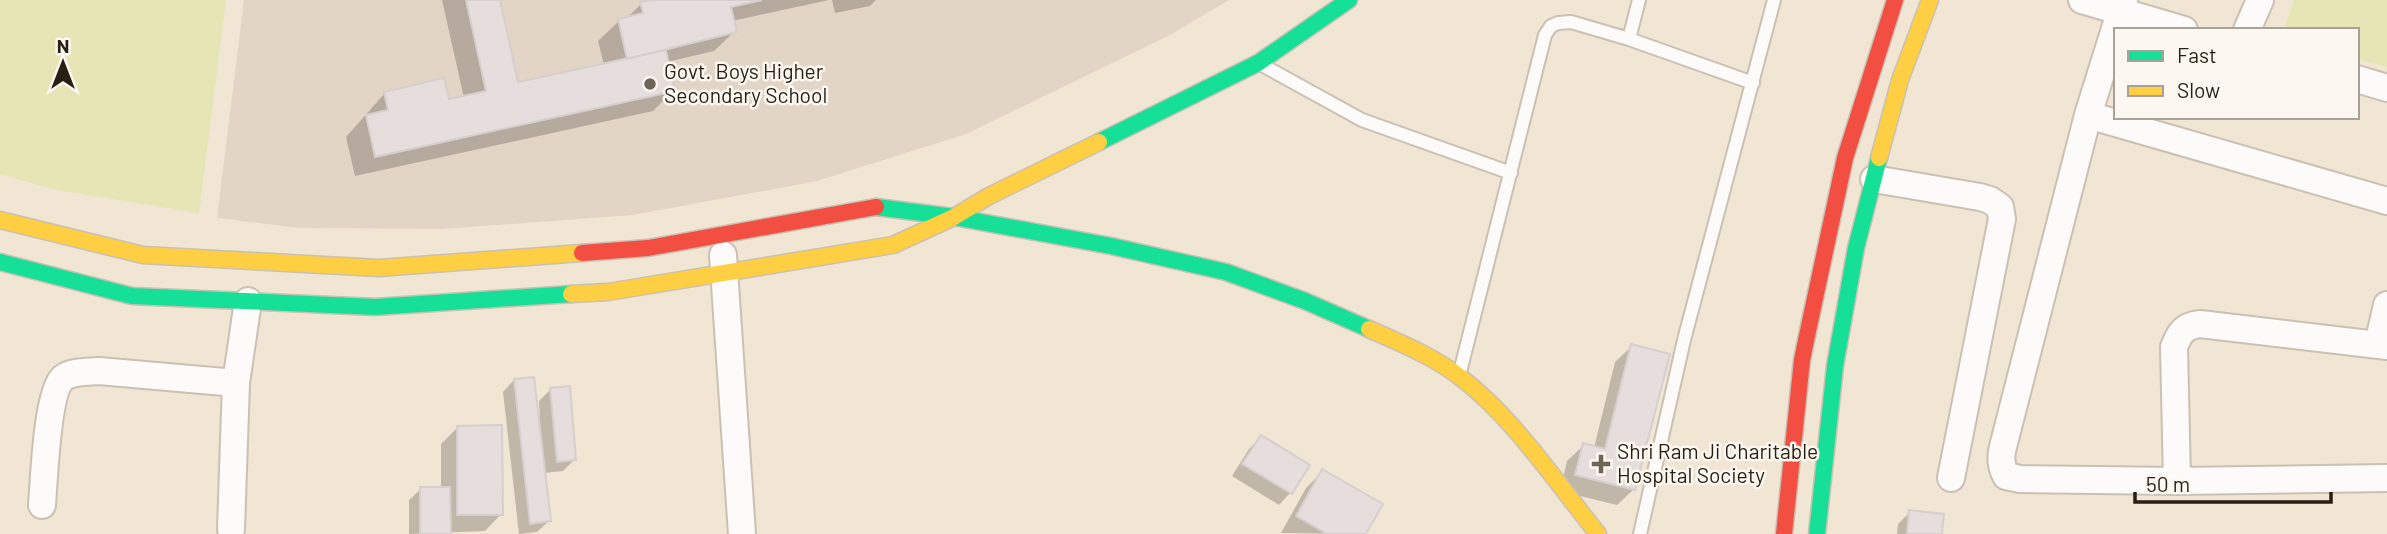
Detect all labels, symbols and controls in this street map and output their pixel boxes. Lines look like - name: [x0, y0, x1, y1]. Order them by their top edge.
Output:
- north arrow: [28, 28, 98, 98]
- legend: [2114, 28, 2359, 119]
- text: N: [57, 34, 69, 57]
- text: Fast: [2177, 42, 2217, 67]
- place label: Govt. Boys Higher Secondary School: [664, 58, 827, 107]
- marker: Govt. Boys Higher Secondary School: [642, 76, 658, 92]
- text: Slow: [2177, 77, 2220, 102]
- place label: Shri Ram Ji Charitable Hospital Society: [1617, 438, 1818, 487]
- marker: Shri Ram Ji Charitable Hospital Society: [1591, 454, 1611, 474]
- scale bar: [2135, 461, 2331, 505]
- text: 50 m: [2146, 471, 2190, 496]

